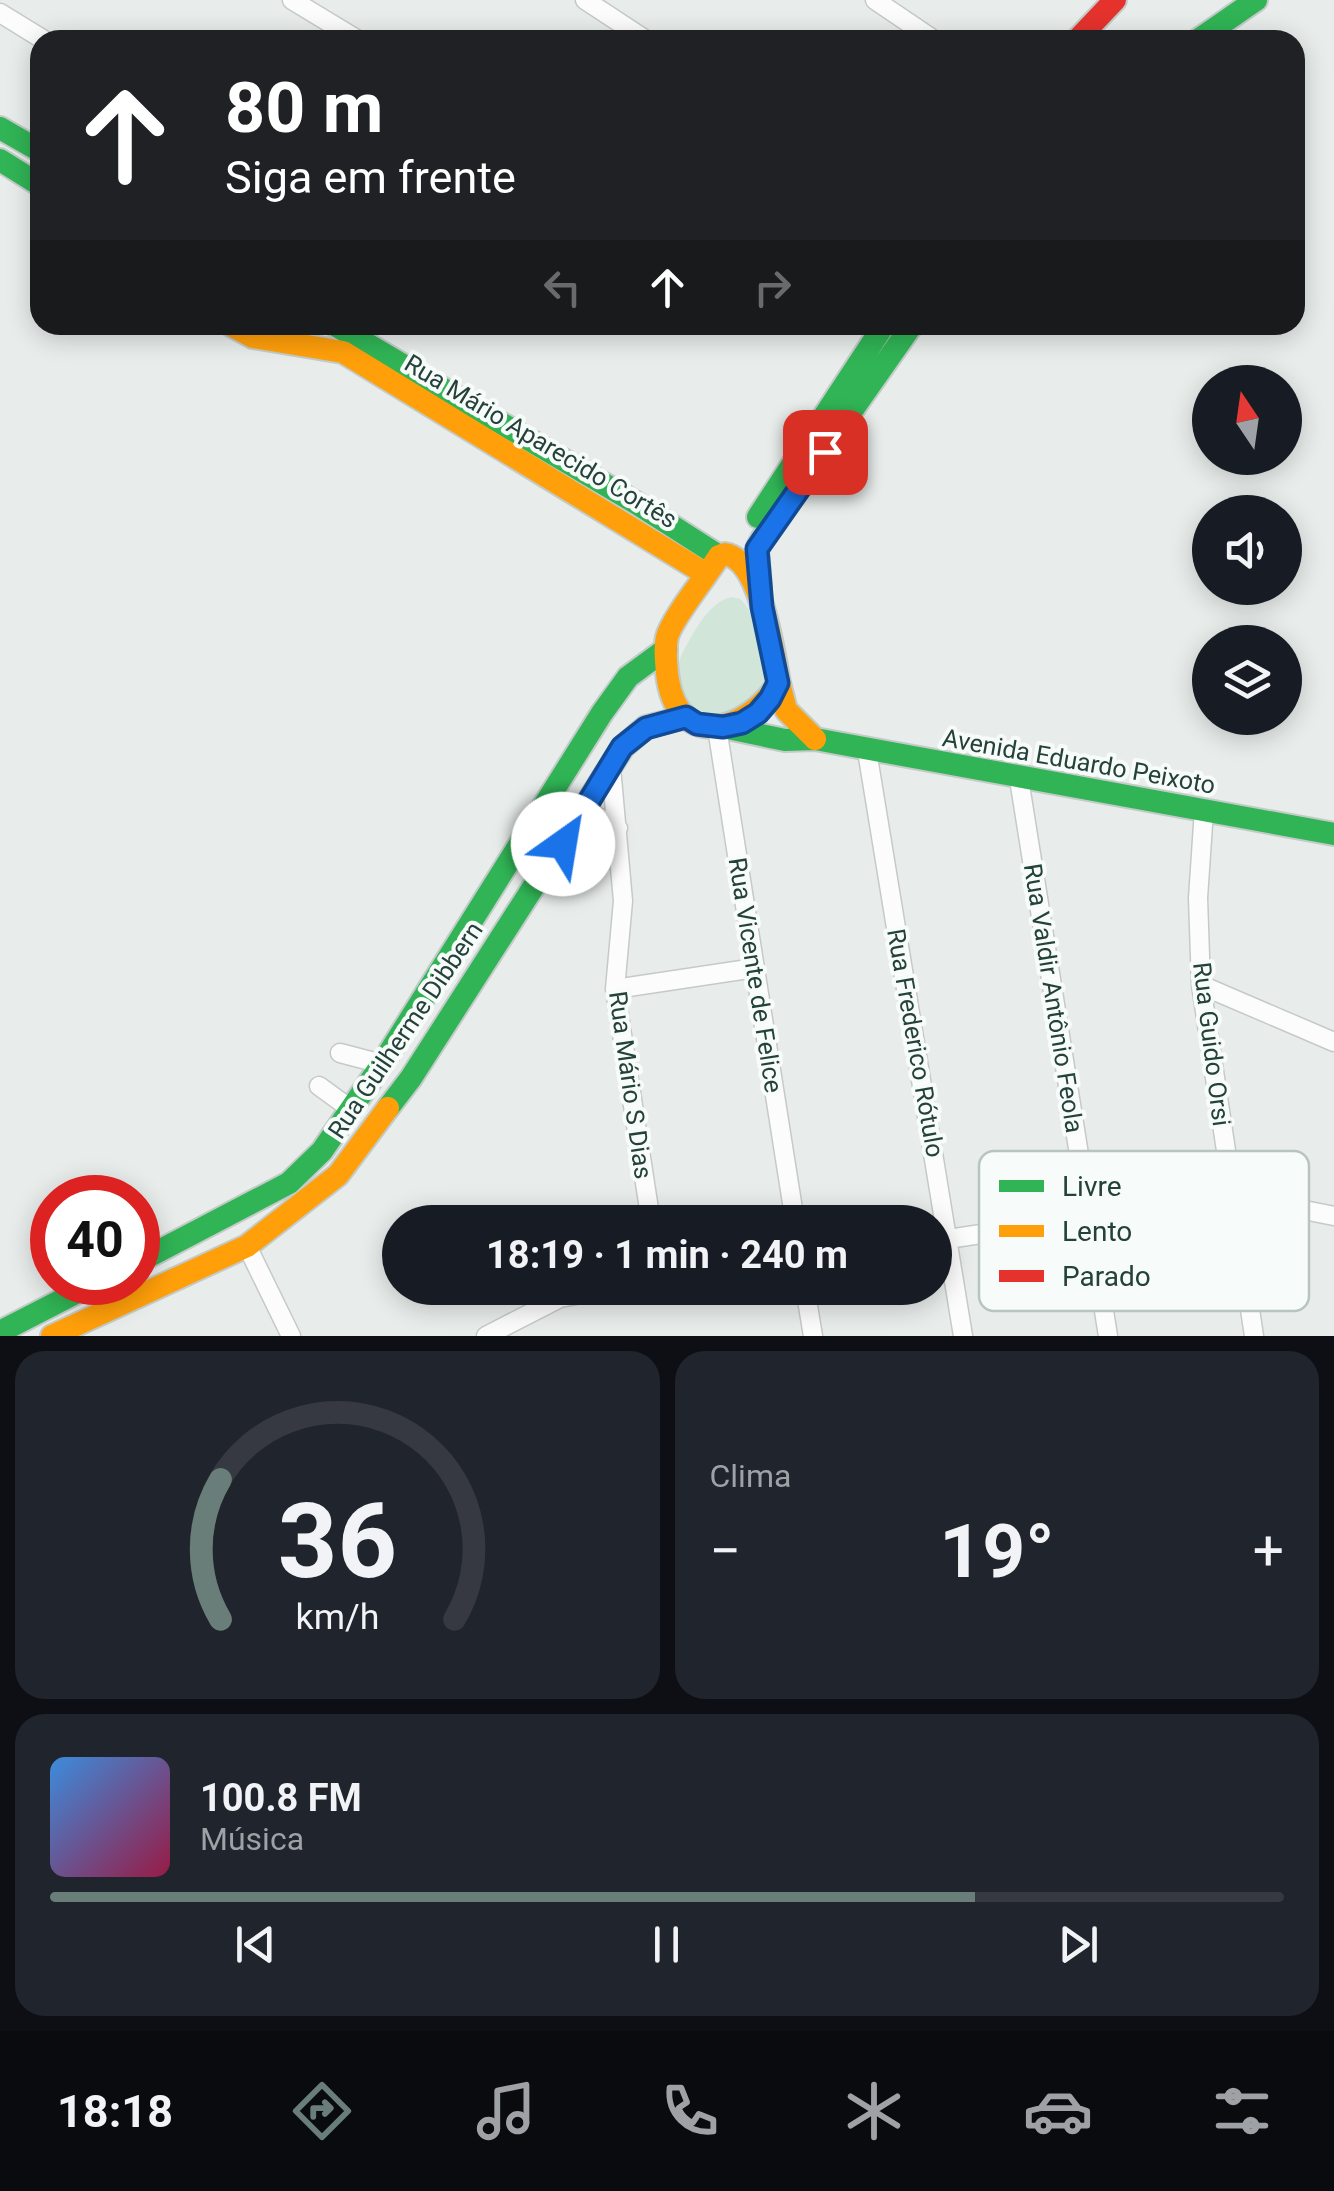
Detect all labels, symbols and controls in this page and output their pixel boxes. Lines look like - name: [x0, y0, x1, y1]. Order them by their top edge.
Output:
- text: 80 m: [225, 67, 383, 149]
- icon: ahead: [60, 70, 190, 200]
- text: Siga em frente: [225, 151, 516, 204]
- icon: left: [535, 260, 590, 315]
- icon: ahead: [640, 260, 695, 315]
- icon: right: [745, 260, 800, 315]
- street label: Rua Mário Aparecido Cortês: [399, 349, 682, 534]
- north arrow: [1192, 365, 1302, 475]
- map controls: [1192, 365, 1302, 735]
- pin: [783, 410, 868, 495]
- icon: arrive: [798, 425, 853, 480]
- button: sound: [1192, 495, 1302, 605]
- button: layers: [1192, 625, 1302, 735]
- street label: Avenida Eduardo Peixoto: [940, 723, 1218, 800]
- position arrow: [511, 792, 615, 896]
- street label: Rua Vicente de Felice: [723, 855, 788, 1095]
- street label: Rua Valdir Antônio Feola: [1018, 861, 1089, 1135]
- street label: Rua Guilherme Dibbern: [322, 916, 489, 1144]
- street label: Rua Frederico Rótulo: [881, 927, 950, 1160]
- street label: Rua Guido Orsi: [1187, 960, 1236, 1128]
- street label: Rua Mário S Dias: [603, 989, 658, 1181]
- legend: [979, 1151, 1309, 1311]
- text: Livre: [1062, 1170, 1122, 1203]
- speed limit sign: 40: [30, 1175, 160, 1305]
- text: Lento: [1062, 1215, 1132, 1248]
- text: 18:19 · 1 min · 240 m: [486, 1233, 848, 1277]
- text: Parado: [1062, 1260, 1151, 1293]
- text: Clima: [710, 1457, 791, 1495]
- text: 36: [278, 1481, 397, 1602]
- text: 19°: [939, 1507, 1055, 1595]
- text: −: [710, 1519, 741, 1583]
- text: +: [1253, 1519, 1284, 1583]
- text: km/h: [295, 1596, 379, 1638]
- text: 100.8 FM: [200, 1776, 362, 1820]
- text: Música: [200, 1820, 304, 1858]
- icon: previous: [228, 1917, 283, 1972]
- icon: pause: [639, 1917, 694, 1972]
- icon: next: [1051, 1917, 1106, 1972]
- icon: directions: [287, 2076, 357, 2146]
- icon: music: [471, 2076, 541, 2146]
- icon: phone: [655, 2076, 725, 2146]
- icon: climate: [839, 2076, 909, 2146]
- icon: car: [1023, 2076, 1093, 2146]
- icon: filters: [1207, 2076, 1277, 2146]
- text: 18:18: [57, 2085, 173, 2138]

